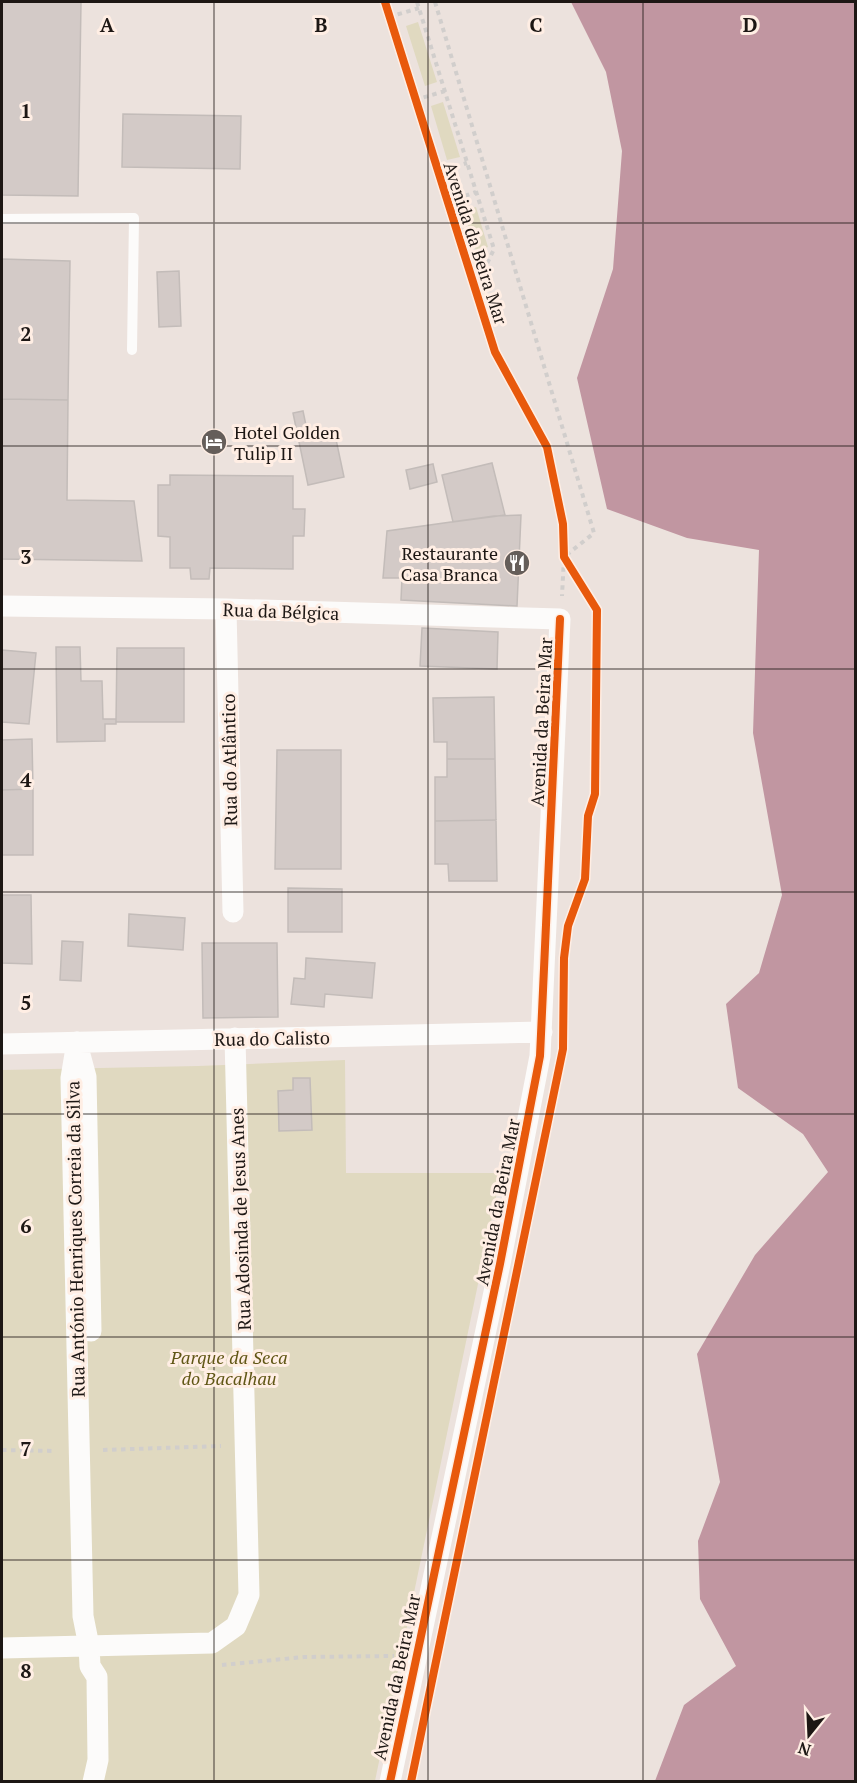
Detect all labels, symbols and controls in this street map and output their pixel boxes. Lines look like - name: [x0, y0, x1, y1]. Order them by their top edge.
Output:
- text: A: [100, 11, 115, 38]
- text: B: [315, 11, 328, 38]
- text: C: [529, 11, 543, 38]
- text: D: [743, 11, 757, 38]
- text: 1: [20, 97, 32, 124]
- street label: Avenida da Beira Mar: [438, 159, 514, 327]
- text: 2: [20, 320, 32, 347]
- place label: Hotel Golden Tulip II: [234, 420, 340, 465]
- hotel icon: Hotel Golden Tulip II: [199, 427, 229, 457]
- place label: Restaurante Casa Branca: [401, 541, 498, 586]
- text: 3: [20, 543, 32, 570]
- restaurant icon: Restaurante Casa Branca: [502, 548, 532, 578]
- street label: Rua da Bélgica: [222, 597, 340, 625]
- street label: Avenida da Beira Mar: [525, 637, 557, 807]
- street label: Rua do Atlântico: [216, 693, 242, 827]
- text: 4: [20, 766, 32, 793]
- text: 5: [20, 989, 32, 1016]
- street label: Rua do Calisto: [214, 1025, 330, 1051]
- street label: Rua António Henriques Correia da Silva: [60, 1081, 90, 1397]
- street label: Rua Adosinda de Jesus Anes: [224, 1107, 256, 1331]
- street label: Avenida da Beira Mar: [469, 1116, 525, 1287]
- text: 6: [20, 1212, 32, 1239]
- park label: Parque da Seca do Bacalhau: [169, 1345, 288, 1390]
- text: 7: [20, 1435, 32, 1462]
- street label: Avenida da Beira Mar: [367, 1592, 425, 1762]
- text: 8: [20, 1657, 32, 1684]
- north arrow: [779, 1705, 839, 1765]
- text: N: [795, 1737, 814, 1762]

